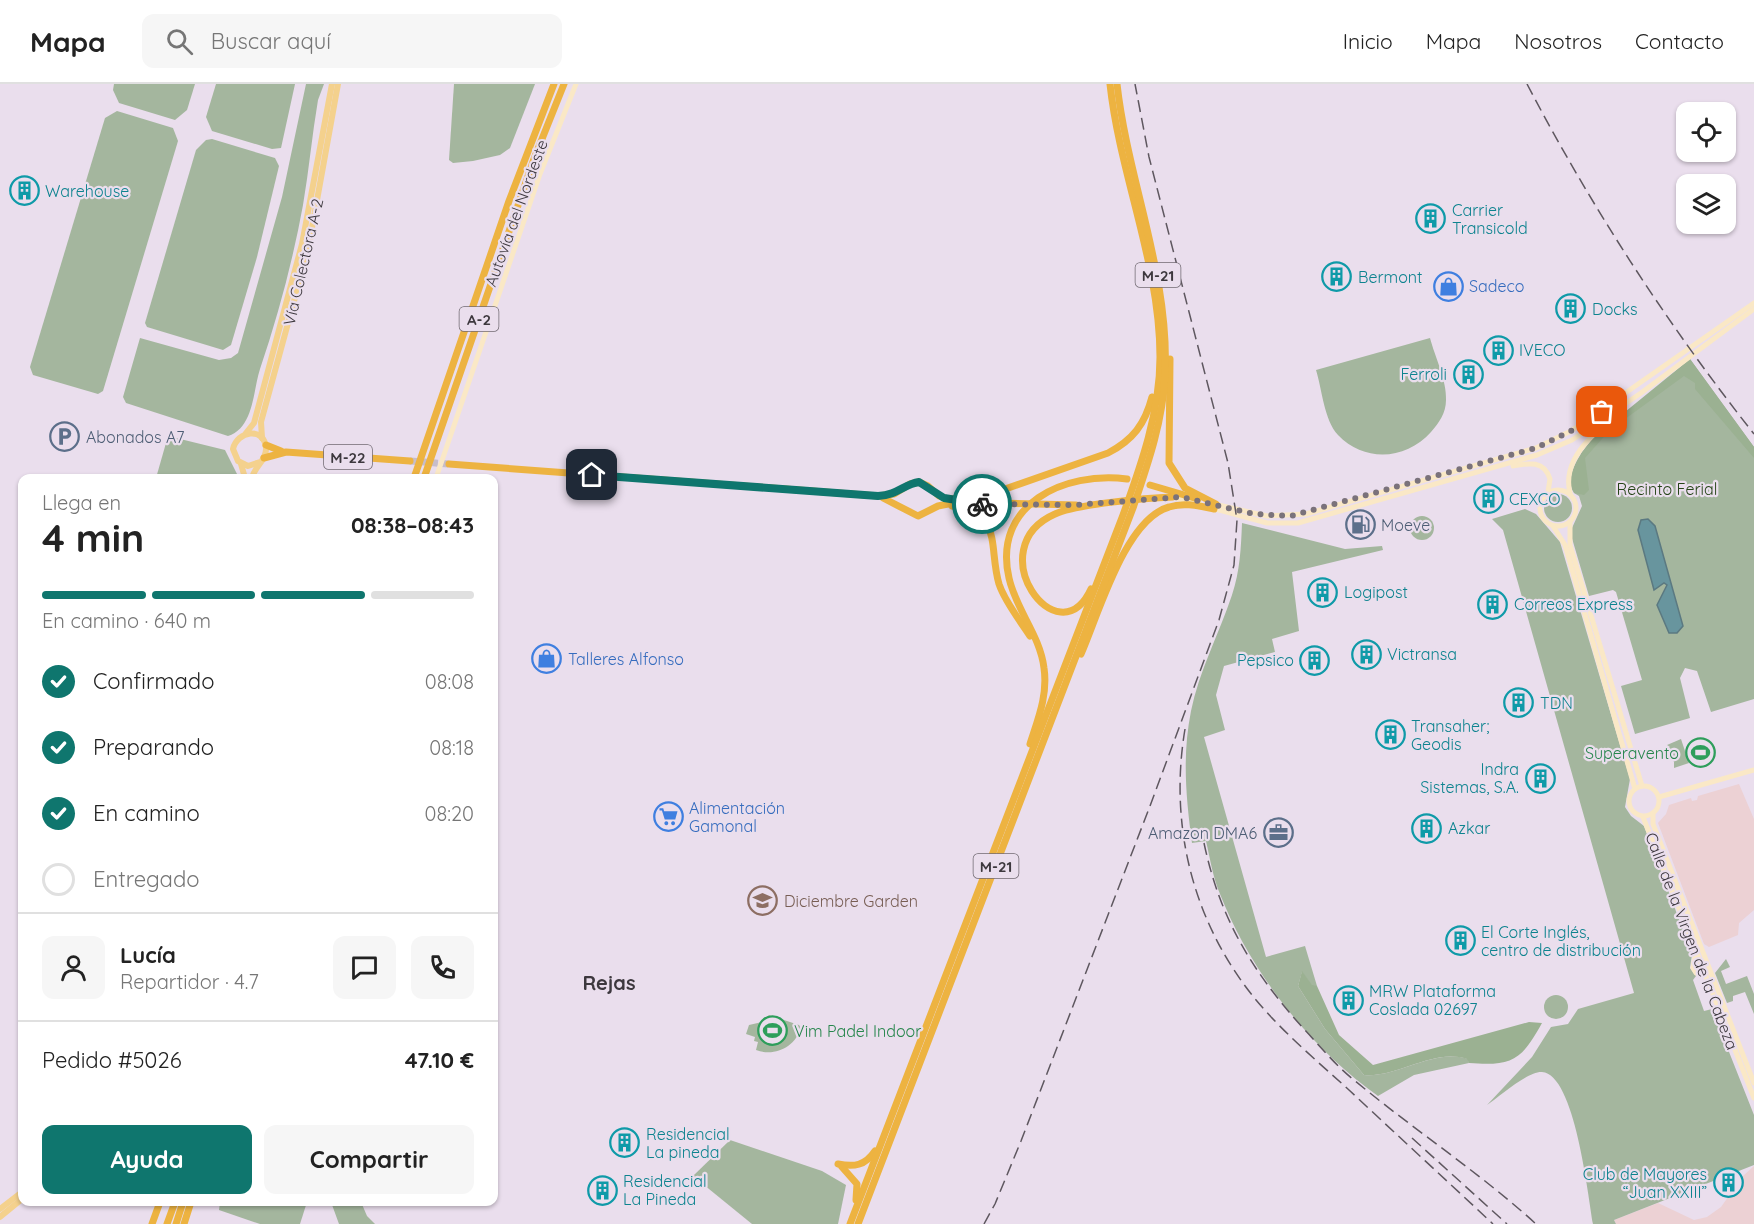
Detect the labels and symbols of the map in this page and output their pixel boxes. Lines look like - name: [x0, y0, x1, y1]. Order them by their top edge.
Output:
- street label: Autovía del Nordeste: [480, 137, 552, 289]
- building icon: Warehouse: [8, 175, 40, 207]
- place label: Warehouse: [45, 181, 129, 201]
- street label: Vía Colectora A-2: [279, 196, 327, 327]
- place label: Carrier Transicold: [1452, 200, 1528, 238]
- building icon: Carrier Transicold: [1415, 203, 1447, 235]
- building icon: Bermont: [1321, 261, 1353, 293]
- road number: M-21: [1136, 263, 1180, 287]
- place label: Bermont: [1358, 267, 1423, 287]
- shop icon: Sadeco: [1432, 270, 1464, 302]
- place label: Sadeco: [1469, 276, 1524, 296]
- building icon: Docks: [1555, 293, 1587, 325]
- place label: Docks: [1592, 299, 1638, 319]
- road number: A-2: [460, 307, 498, 331]
- building icon: IVECO: [1482, 334, 1514, 366]
- place label: IVECO: [1519, 340, 1565, 360]
- building icon: Ferroli: [1452, 358, 1484, 390]
- place label: Ferroli: [1400, 364, 1447, 384]
- pin: [1576, 386, 1627, 437]
- parking icon: Abonados A7: [49, 421, 81, 453]
- place label: Abonados A7: [86, 427, 184, 447]
- road number: M-22: [324, 445, 372, 469]
- pin: [566, 449, 617, 500]
- courier: [952, 474, 1012, 534]
- park label: Recinto Ferial: [1617, 479, 1717, 499]
- building icon: CEXCO: [1472, 483, 1504, 515]
- place label: CEXCO: [1509, 489, 1561, 509]
- fuel station icon: Moeve: [1344, 509, 1376, 541]
- place label: Moeve: [1381, 515, 1430, 535]
- building icon: Logipost: [1307, 576, 1339, 608]
- place label: Logipost: [1344, 582, 1408, 602]
- building icon: Correos Express: [1477, 588, 1509, 620]
- place label: Correos Express: [1514, 594, 1633, 614]
- building icon: Victransa: [1350, 638, 1382, 670]
- shop icon: Talleres Alfonso: [531, 643, 563, 675]
- building icon: Pepsico: [1299, 644, 1331, 676]
- place label: Victransa: [1387, 644, 1457, 664]
- place label: Talleres Alfonso: [568, 649, 684, 669]
- place label: Pepsico: [1237, 650, 1294, 670]
- building icon: TDN: [1503, 687, 1535, 719]
- place label: TDN: [1540, 693, 1573, 713]
- place label: Transaher; Geodis: [1411, 716, 1489, 754]
- building icon: Transaher; Geodis: [1374, 719, 1406, 751]
- sports icon: Superavento: [1684, 737, 1716, 769]
- place label: Superavento: [1585, 743, 1679, 763]
- place label: Indra Sistemas, S.A.: [1420, 759, 1519, 797]
- building icon: Indra Sistemas, S.A.: [1524, 762, 1556, 794]
- place label: Alimentación Gamonal: [689, 798, 785, 836]
- supermarket icon: Alimentación Gamonal: [652, 801, 684, 833]
- building icon: Azkar: [1411, 812, 1443, 844]
- office icon: Amazon DMA6: [1262, 817, 1294, 849]
- place label: Azkar: [1448, 818, 1490, 838]
- place label: Amazon DMA6: [1148, 823, 1257, 843]
- street label: Calle de la Virgen de la Cabeza: [1641, 830, 1743, 1052]
- road number: M-21: [974, 854, 1018, 878]
- school or university icon: Diciembre Garden: [747, 885, 779, 917]
- place label: Diciembre Garden: [784, 891, 918, 911]
- place label: El Corte Inglés, centro de distribución: [1481, 922, 1641, 960]
- building icon: El Corte Inglés, centro de distribución: [1444, 925, 1476, 957]
- district label: Rejas: [582, 970, 636, 995]
- place label: MRW Plataforma Coslada 02697: [1369, 981, 1496, 1019]
- building icon: MRW Plataforma Coslada 02697: [1332, 984, 1364, 1016]
- sports icon: Vim Padel Indoor: [757, 1015, 789, 1047]
- place label: Vim Padel Indoor: [794, 1021, 921, 1041]
- place label: Residencial La pineda: [646, 1124, 730, 1162]
- building icon: Residencial La pineda: [609, 1127, 641, 1159]
- place label: Club de Mayores “Juan XXIII”: [1583, 1164, 1707, 1202]
- building icon: Club de Mayores “Juan XXIII”: [1712, 1167, 1744, 1199]
- place label: Residencial La Pineda: [623, 1171, 707, 1209]
- building icon: Residencial La Pineda: [586, 1174, 618, 1206]

